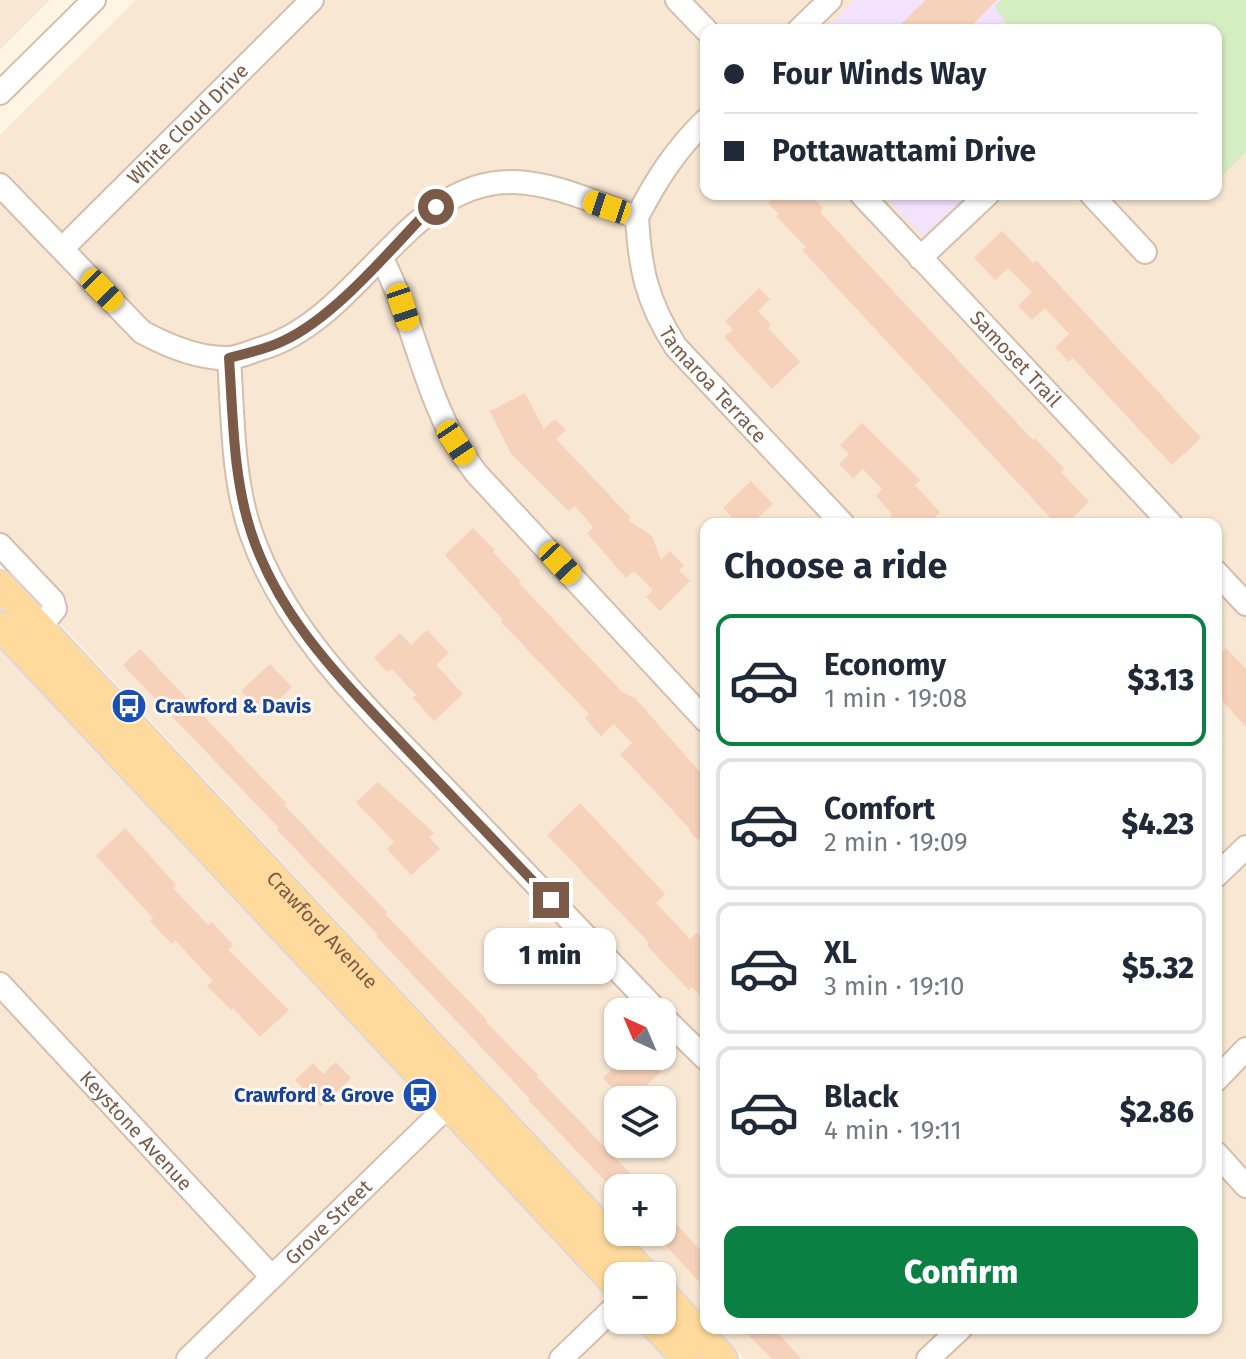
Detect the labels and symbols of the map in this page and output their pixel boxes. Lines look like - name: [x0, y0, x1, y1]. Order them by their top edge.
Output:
- street label: White Cloud Drive: [122, 58, 253, 189]
- car: [580, 188, 634, 226]
- route start: [418, 189, 454, 225]
- car: [77, 264, 127, 316]
- car: [384, 280, 422, 334]
- street label: Samoset Trail: [965, 306, 1067, 412]
- street label: Tamaroa Terrace: [654, 322, 772, 448]
- car: [433, 416, 479, 470]
- car: [535, 537, 585, 589]
- bus stop icon: Crawford & Davis: [110, 687, 148, 725]
- place label: Crawford & Davis: [155, 694, 311, 718]
- street label: Crawford Avenue: [262, 866, 383, 994]
- route end: [533, 882, 569, 918]
- callout: 1 min: [485, 928, 617, 984]
- north arrow: [604, 998, 676, 1070]
- street label: Keystone Avenue: [75, 1066, 197, 1195]
- bus stop icon: Crawford & Grove: [401, 1076, 439, 1114]
- place label: Crawford & Grove: [234, 1083, 394, 1107]
- street label: Grove Street: [280, 1174, 377, 1270]

